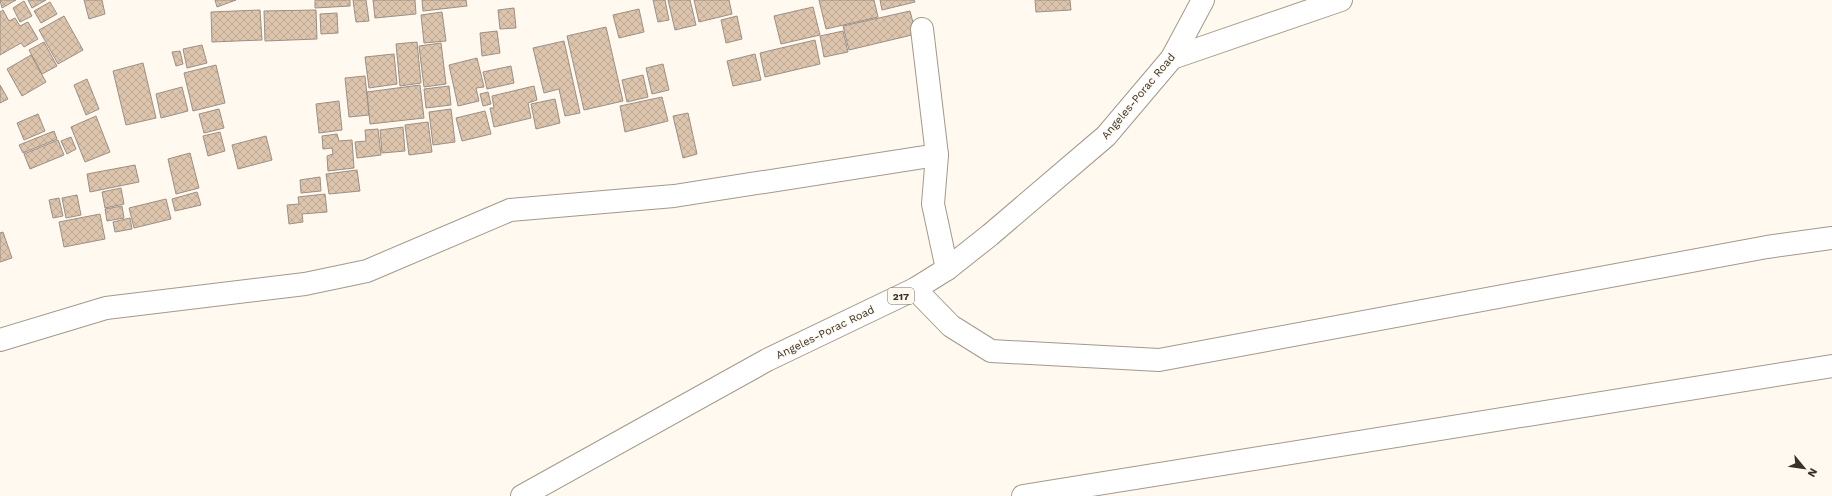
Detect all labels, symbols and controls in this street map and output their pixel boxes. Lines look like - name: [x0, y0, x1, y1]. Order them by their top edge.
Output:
- street label: Angeles-Porac Road: [1099, 51, 1178, 142]
- road number: 217: [888, 288, 914, 304]
- street label: Angeles-Porac Road: [774, 303, 877, 362]
- north arrow: [1784, 448, 1824, 488]
- text: N: [1805, 466, 1820, 479]

